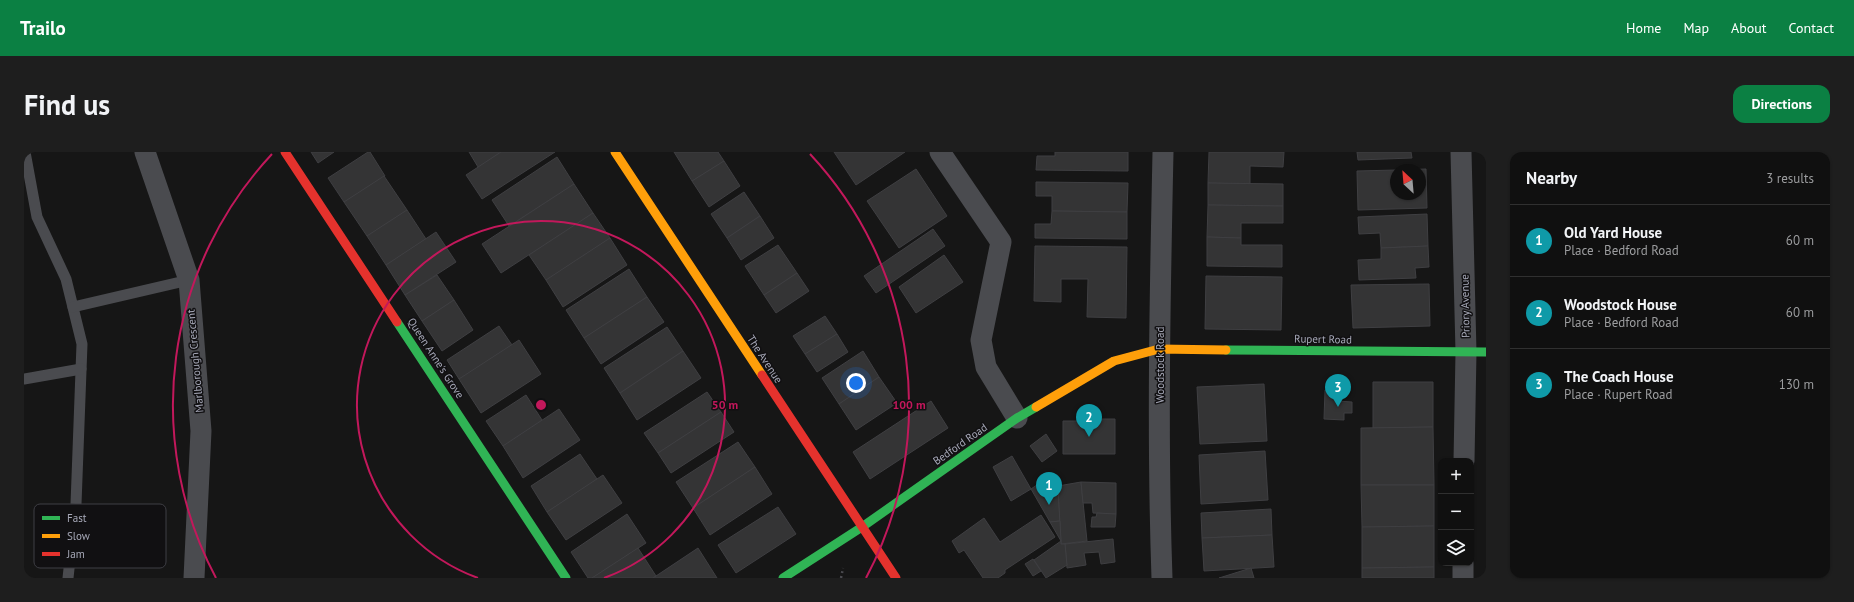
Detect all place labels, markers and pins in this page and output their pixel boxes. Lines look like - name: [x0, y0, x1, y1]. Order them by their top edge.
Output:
- pin: 3: [1325, 374, 1351, 407]
- centre of rings: [534, 398, 548, 412]
- pin: 2: [1076, 404, 1102, 437]
- pin: 1: [1036, 472, 1062, 505]

